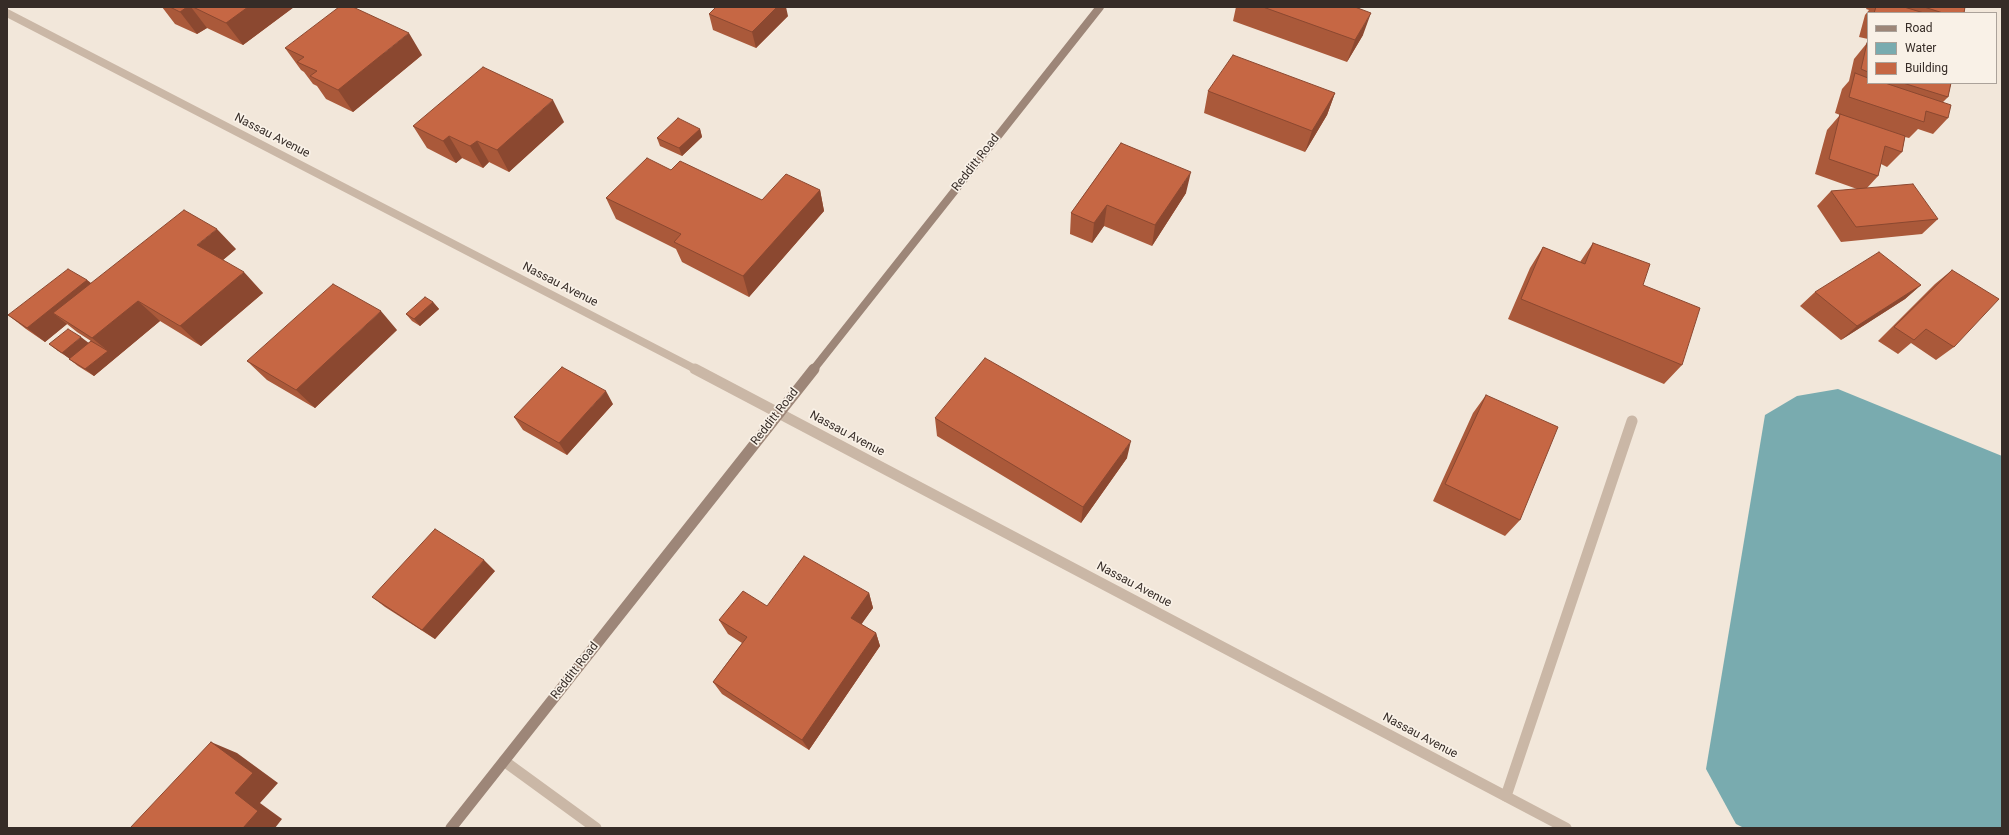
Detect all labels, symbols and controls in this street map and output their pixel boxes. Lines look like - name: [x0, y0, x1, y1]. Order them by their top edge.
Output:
- legend: [1867, 12, 1997, 84]
- text: Road: [1905, 21, 1933, 35]
- text: Water: [1905, 41, 1936, 55]
- text: Building: [1905, 61, 1948, 75]
- street label: Nassau Avenue: [232, 111, 312, 161]
- street label: Redditt Road: [949, 132, 1003, 194]
- street label: Nassau Avenue: [520, 260, 600, 310]
- street label: Redditt Road: [748, 386, 802, 448]
- street label: Nassau Avenue: [807, 408, 887, 460]
- street label: Nassau Avenue: [1094, 559, 1174, 611]
- street label: Redditt Road: [548, 640, 602, 702]
- street label: Nassau Avenue: [1380, 710, 1460, 762]

